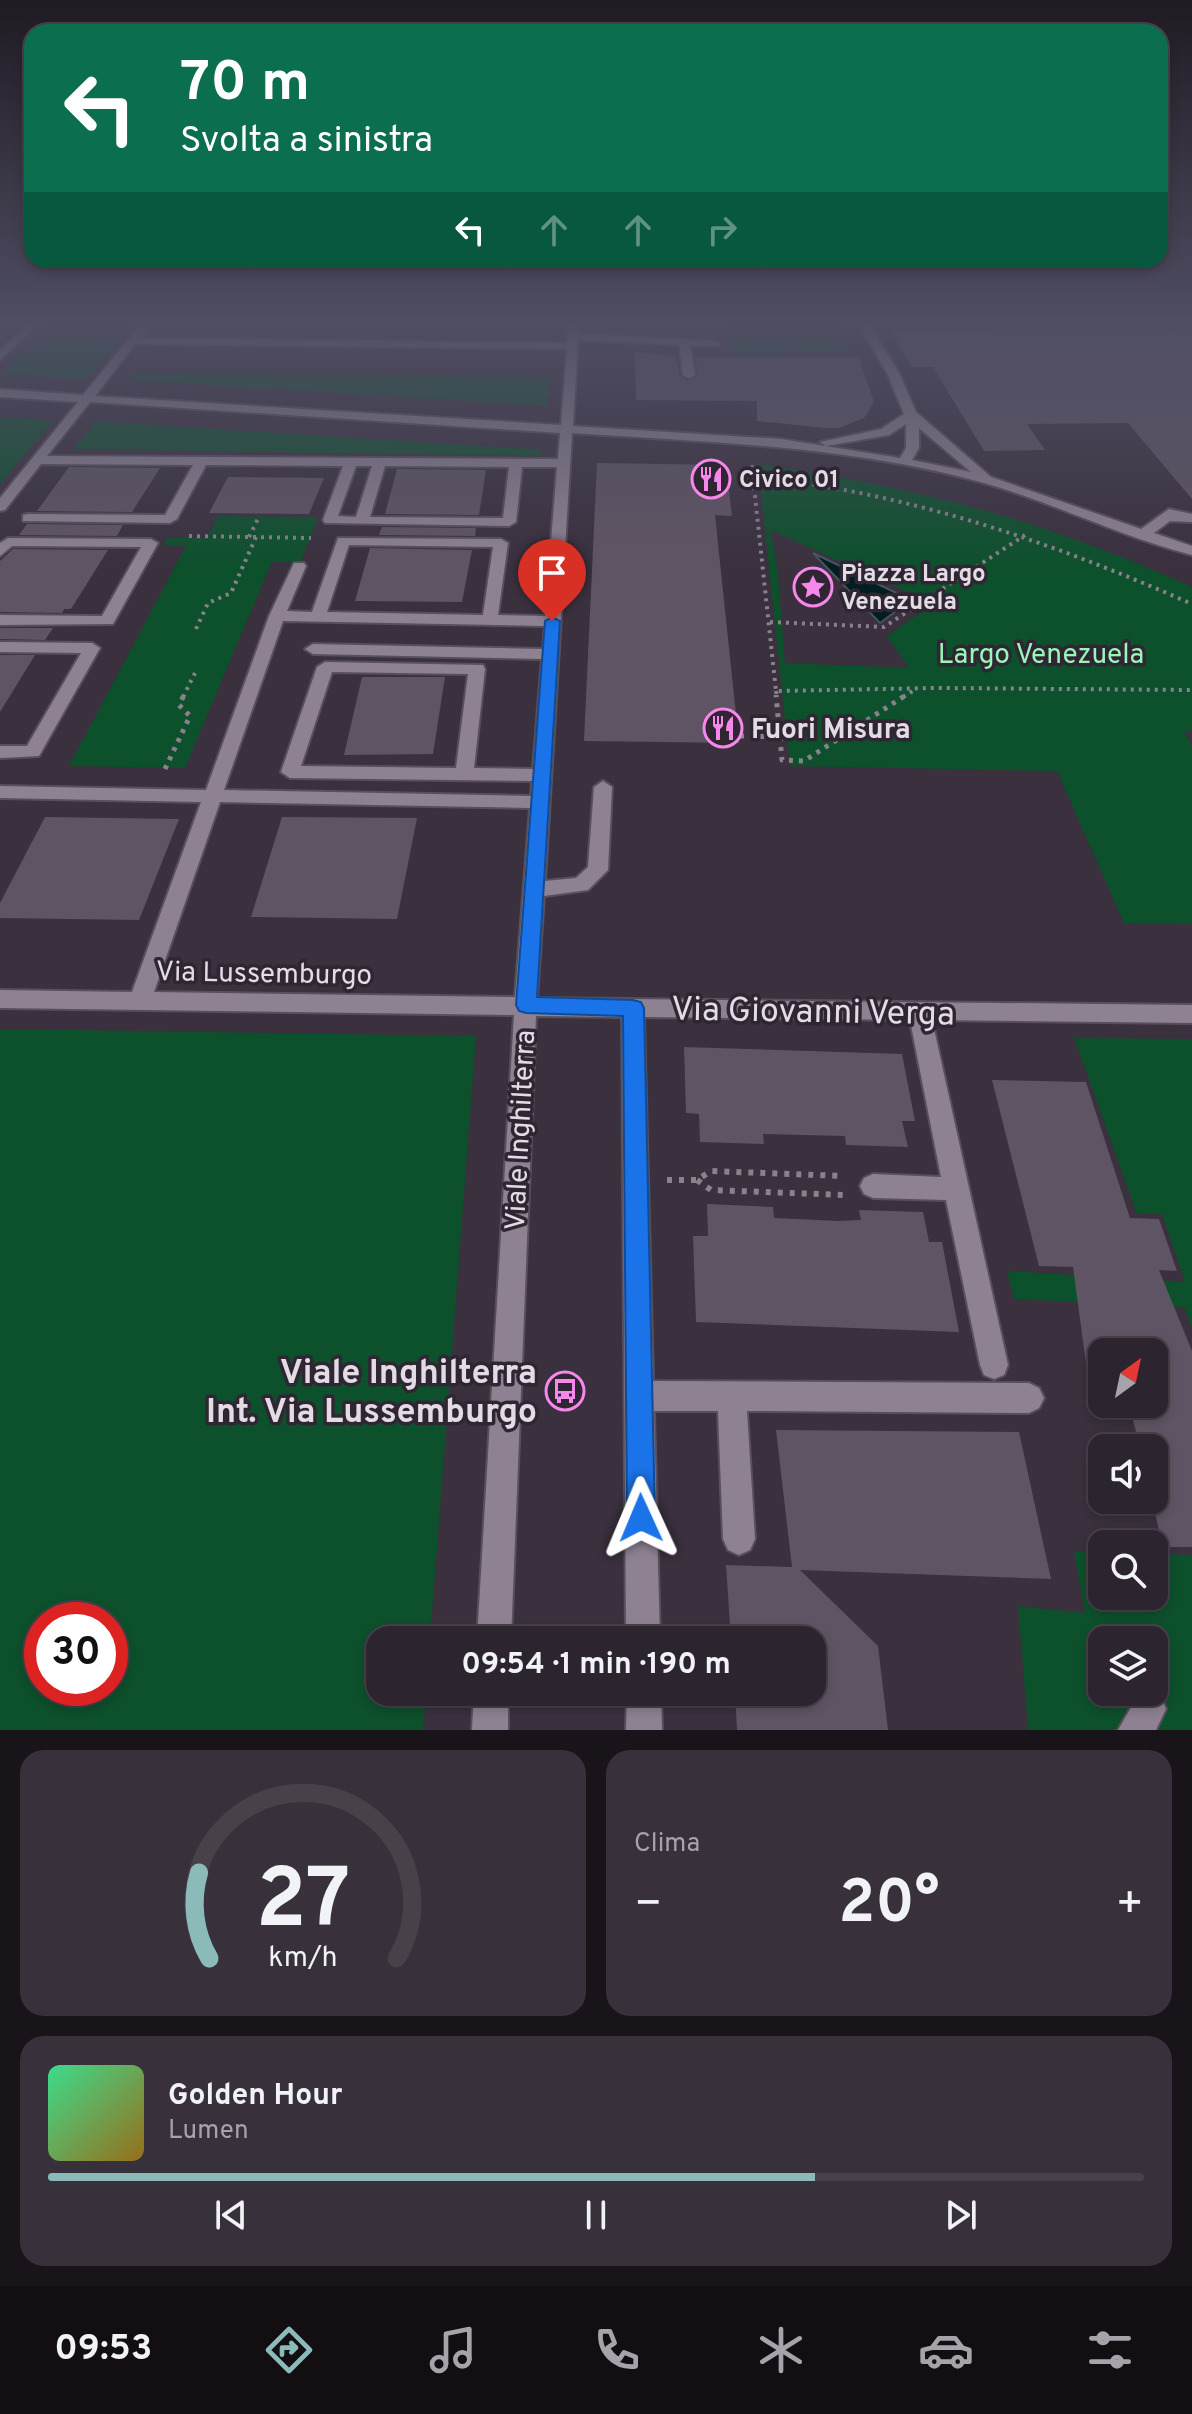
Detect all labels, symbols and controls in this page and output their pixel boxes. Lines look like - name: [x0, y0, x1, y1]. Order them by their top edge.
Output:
- text: 70 m: [180, 50, 310, 120]
- icon: left: [48, 56, 152, 160]
- text: Svolta a sinistra: [180, 119, 433, 165]
- icon: left: [448, 208, 492, 252]
- icon: ahead: [532, 208, 576, 252]
- icon: ahead: [616, 208, 660, 252]
- icon: right: [700, 208, 744, 252]
- restaurant icon: Civico 01: [690, 458, 732, 500]
- place label: Civico 01: [739, 466, 839, 496]
- pin: [518, 539, 586, 621]
- icon: arrive: [530, 551, 574, 595]
- place label: Piazza Largo Venezuela: [841, 560, 986, 618]
- place icon: Piazza Largo Venezuela: [792, 566, 834, 608]
- park label: Largo Venezuela: [938, 638, 1144, 674]
- restaurant icon: Fuori Misura: [702, 707, 744, 749]
- place label: Fuori Misura: [751, 713, 911, 749]
- street label: Via Lussemburgo: [156, 955, 372, 995]
- street label: Via Giovanni Verga: [671, 990, 955, 1037]
- street label: Viale Inghilterra: [499, 1029, 545, 1231]
- north arrow: [1088, 1338, 1168, 1418]
- map controls: [1088, 1338, 1168, 1706]
- place label: Viale Inghilterra Int. Via Lussemburgo: [206, 1353, 537, 1435]
- bus stop icon: Viale Inghilterra Int. Via Lussemburgo: [544, 1370, 586, 1412]
- button: sound: [1088, 1434, 1168, 1514]
- position arrow: [599, 1476, 683, 1560]
- button: search: [1088, 1530, 1168, 1610]
- speed limit sign: 30: [24, 1602, 128, 1706]
- button: layers: [1088, 1626, 1168, 1706]
- text: 09:54 · 1 min · 190 m: [461, 1647, 731, 1684]
- text: Clima: [634, 1828, 700, 1861]
- text: 27: [256, 1852, 350, 1957]
- text: 20°: [838, 1868, 940, 1944]
- text: −: [634, 1878, 662, 1934]
- text: +: [1116, 1878, 1144, 1934]
- text: km/h: [268, 1941, 338, 1977]
- text: Golden Hour: [168, 2078, 342, 2115]
- text: Lumen: [168, 2115, 249, 2148]
- icon: previous: [209, 2193, 253, 2237]
- icon: pause: [574, 2193, 618, 2237]
- icon: next: [939, 2193, 983, 2237]
- icon: directions: [261, 2322, 317, 2378]
- icon: music: [425, 2322, 481, 2378]
- icon: phone: [589, 2322, 645, 2378]
- icon: climate: [753, 2322, 809, 2378]
- icon: car: [918, 2322, 974, 2378]
- icon: filters: [1082, 2322, 1138, 2378]
- text: 09:53: [54, 2327, 152, 2373]

